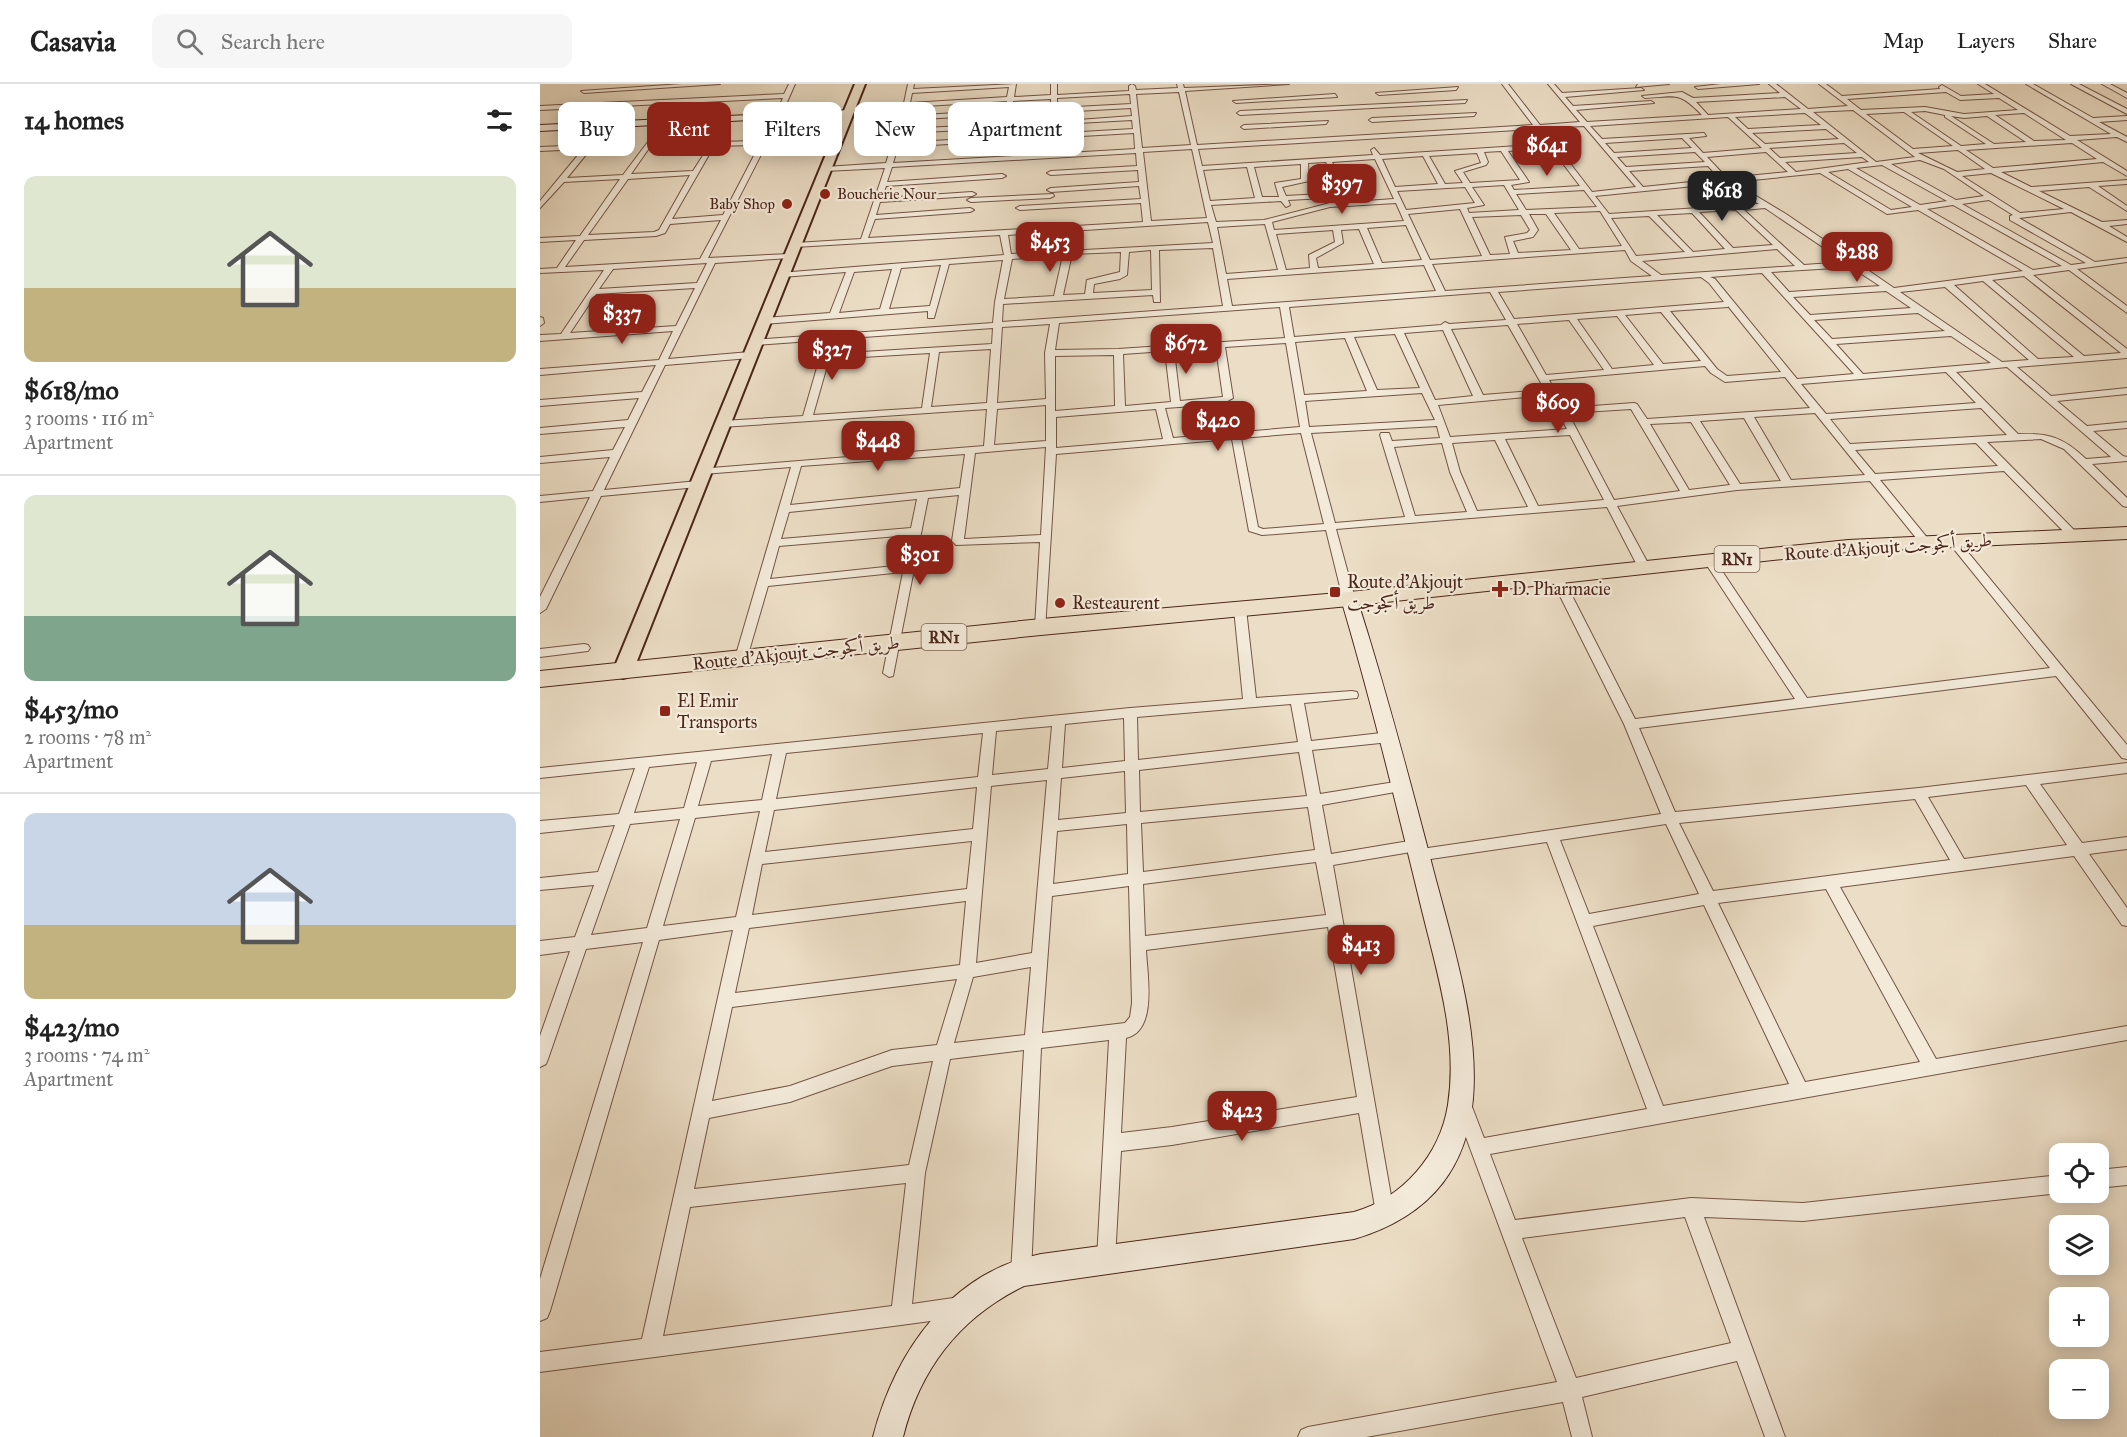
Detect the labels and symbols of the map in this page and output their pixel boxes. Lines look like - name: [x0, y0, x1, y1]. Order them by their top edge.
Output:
- pin: $641: [1511, 126, 1583, 177]
- pin: $397: [1306, 164, 1378, 215]
- pin: $618: [1686, 171, 1758, 222]
- place label: Boucherie Nour: [837, 185, 937, 203]
- marker: Boucherie Nour: [818, 187, 832, 201]
- place label: Baby Shop: [709, 195, 775, 213]
- marker: Baby Shop: [780, 197, 794, 211]
- pin: $453: [1014, 222, 1086, 273]
- pin: $288: [1821, 232, 1893, 283]
- pin: $337: [586, 294, 658, 345]
- pin: $672: [1150, 324, 1222, 375]
- pin: $327: [796, 330, 868, 381]
- pin: $609: [1522, 383, 1594, 434]
- pin: $420: [1182, 401, 1254, 452]
- pin: $448: [842, 421, 914, 472]
- street label: Route d'Akjoujt طريق أكجوجت: [1783, 527, 1993, 566]
- pin: $301: [884, 535, 956, 586]
- road number: RN1: [1714, 546, 1760, 572]
- place label: Route d'Akjoujt طريق أكجوجت: [1347, 571, 1464, 615]
- place label: D. Pharmacie: [1512, 578, 1611, 600]
- marker: D. Pharmacie: [1493, 582, 1507, 596]
- marker: Route d'Akjoujt طريق أكجوجت: [1328, 585, 1342, 599]
- place label: Resteaurent: [1072, 592, 1160, 614]
- marker: Resteaurent: [1053, 596, 1067, 610]
- road number: RN1: [922, 624, 966, 650]
- street label: Route d'Akjoujt طريق أكجوجت: [691, 629, 901, 676]
- place label: El Emir Transports: [677, 690, 757, 733]
- marker: El Emir Transports: [658, 704, 672, 718]
- pin: $413: [1325, 925, 1397, 976]
- pin: $423: [1206, 1091, 1278, 1142]

